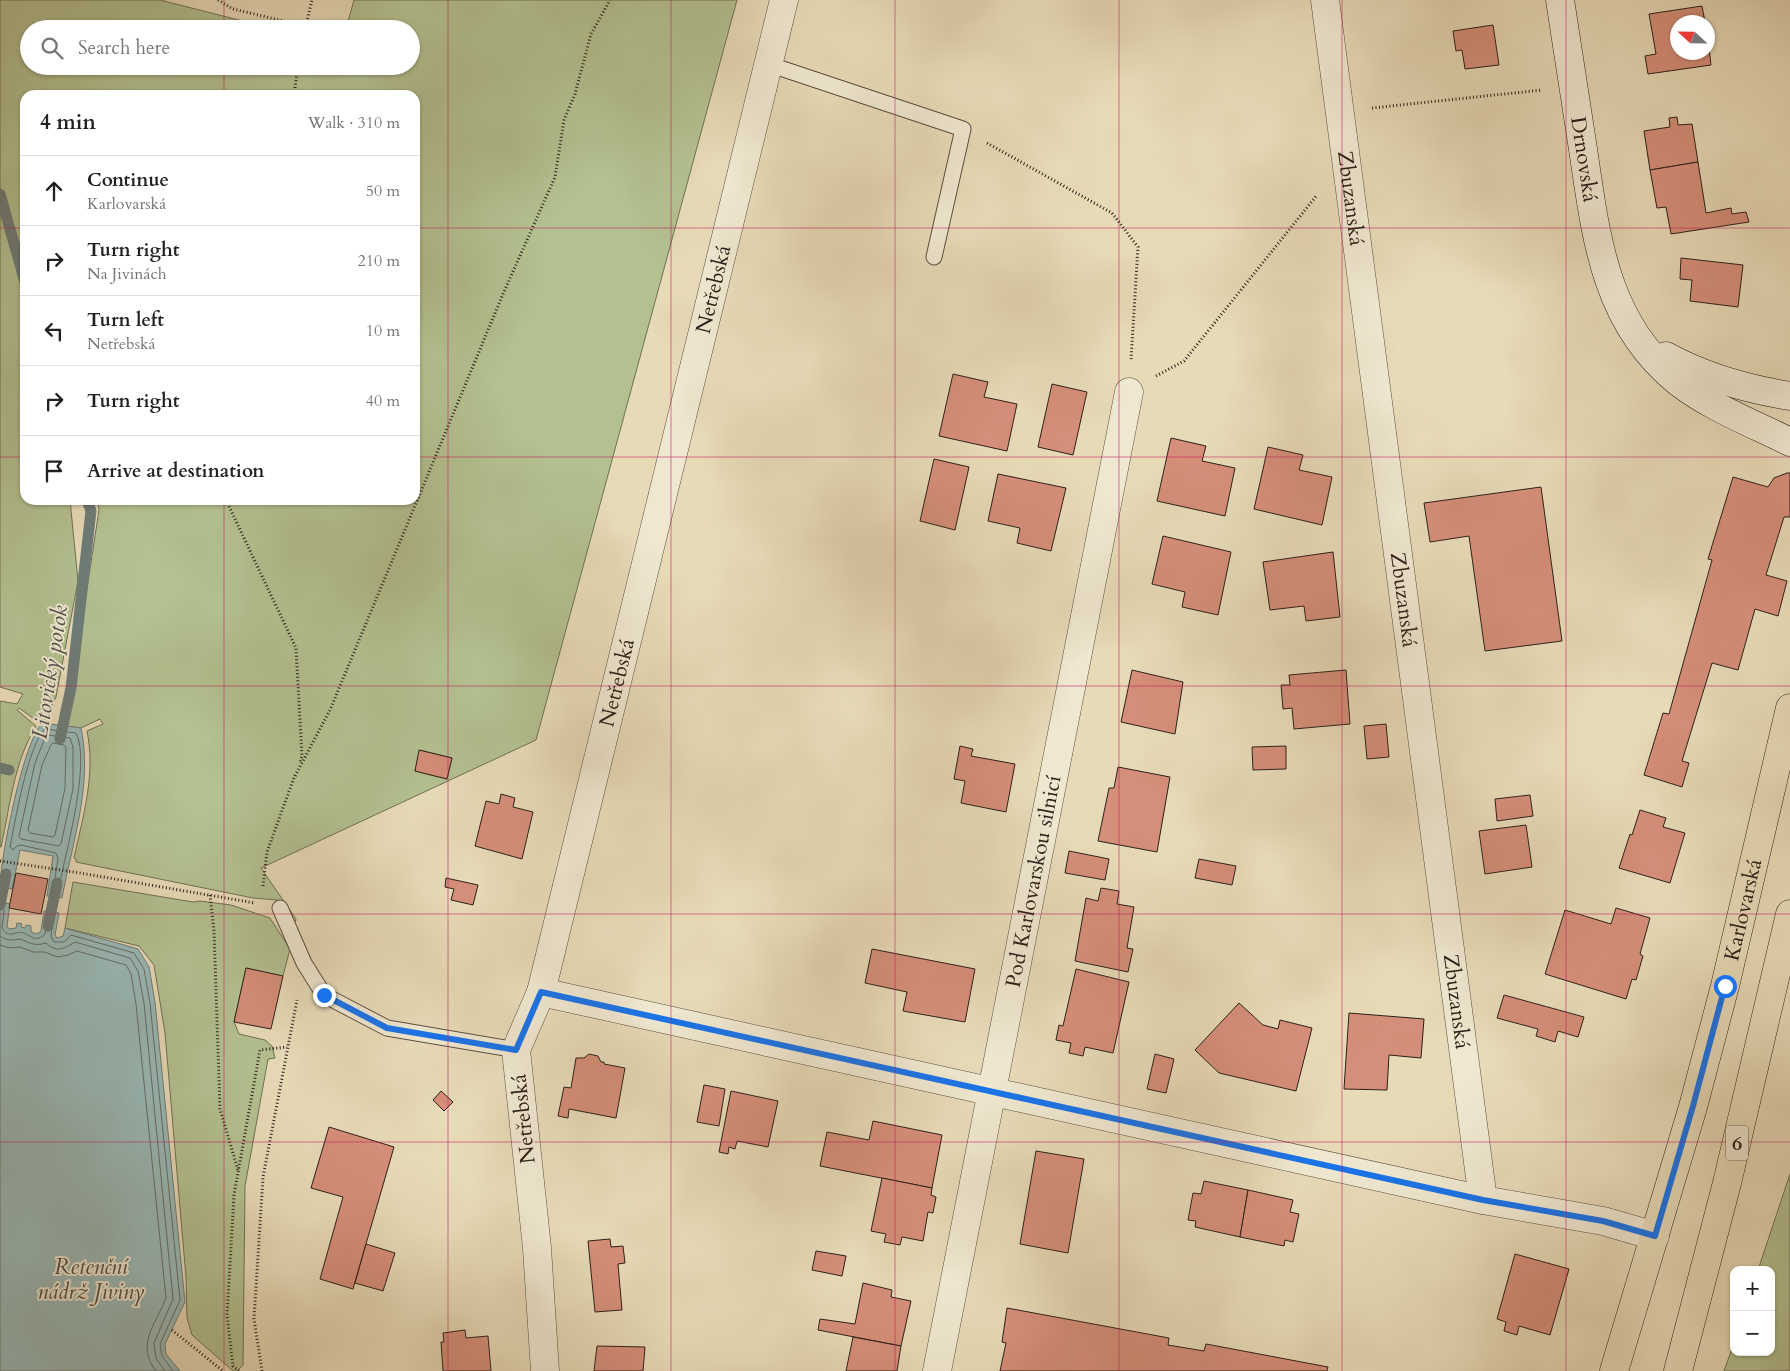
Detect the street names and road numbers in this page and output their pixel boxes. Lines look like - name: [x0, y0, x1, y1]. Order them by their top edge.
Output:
- street label: Drnovská: [1563, 115, 1605, 204]
- street label: Zbuzanská: [1330, 149, 1371, 248]
- street label: Netřebská: [689, 242, 738, 337]
- street label: Zbuzanská: [1383, 551, 1424, 649]
- street label: Netřebská: [592, 636, 642, 730]
- street label: Pod Karlovarskou silnicí: [999, 773, 1069, 990]
- street label: Karlovarská: [1717, 856, 1769, 964]
- street label: Zbuzanská: [1436, 952, 1477, 1051]
- street label: Netřebská: [504, 1073, 543, 1165]
- road number: 6: [1726, 1126, 1748, 1160]

